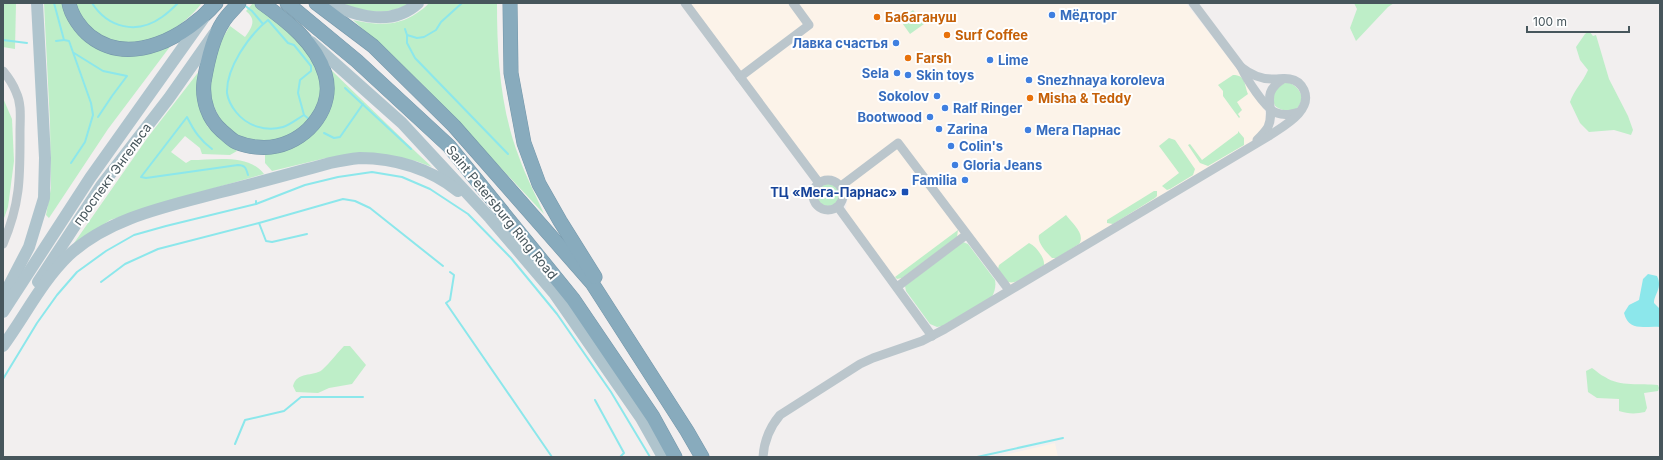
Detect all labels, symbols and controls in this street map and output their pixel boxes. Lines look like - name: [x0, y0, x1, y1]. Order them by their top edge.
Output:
- place label: Мёдторг: [1060, 7, 1117, 23]
- scale bar: [1527, 8, 1629, 34]
- place label: Бабагануш: [885, 9, 957, 25]
- marker: Мёдторг: [1047, 10, 1057, 20]
- marker: Бабагануш: [872, 12, 882, 22]
- text: 100 m: [1533, 14, 1567, 29]
- place label: Surf Coffee: [955, 27, 1028, 43]
- marker: Surf Coffee: [942, 30, 952, 40]
- place label: Лавка счастья: [792, 35, 888, 51]
- marker: Лавка счастья: [891, 38, 901, 48]
- place label: Farsh: [916, 50, 952, 66]
- place label: Lime: [998, 52, 1029, 68]
- marker: Farsh: [903, 53, 913, 63]
- marker: Lime: [985, 55, 995, 65]
- place label: Sela: [862, 65, 889, 81]
- place label: Skin toys: [916, 67, 974, 83]
- marker: Sela: [892, 68, 902, 78]
- marker: Skin toys: [903, 70, 913, 80]
- place label: Snezhnaya koroleva: [1037, 72, 1165, 88]
- marker: Snezhnaya koroleva: [1024, 75, 1034, 85]
- place label: Sokolov: [878, 88, 929, 104]
- place label: Misha & Teddy: [1038, 90, 1131, 106]
- marker: Sokolov: [932, 91, 942, 101]
- marker: Misha & Teddy: [1025, 93, 1035, 103]
- place label: Ralf Ringer: [953, 100, 1023, 116]
- marker: Ralf Ringer: [940, 103, 950, 113]
- place label: Bootwood: [857, 109, 922, 125]
- marker: Bootwood: [925, 112, 935, 122]
- street label: проспект Энгельса: [69, 120, 155, 228]
- place label: Zarina: [947, 121, 988, 137]
- place label: Мега Парнас: [1036, 122, 1121, 138]
- marker: Zarina: [934, 124, 944, 134]
- marker: Мега Парнас: [1023, 125, 1033, 135]
- place label: Colin's: [959, 138, 1003, 154]
- marker: Colin's: [946, 141, 956, 151]
- street label: Saint Petersburg Ring Road: [443, 142, 561, 282]
- place label: Gloria Jeans: [963, 157, 1042, 173]
- marker: Gloria Jeans: [950, 160, 960, 170]
- place label: Familia: [912, 172, 957, 188]
- marker: Familia: [960, 175, 970, 185]
- place label: ТЦ «Мега-Парнас»: [770, 184, 897, 200]
- marker: ТЦ «Мега-Парнас»: [900, 187, 910, 197]

